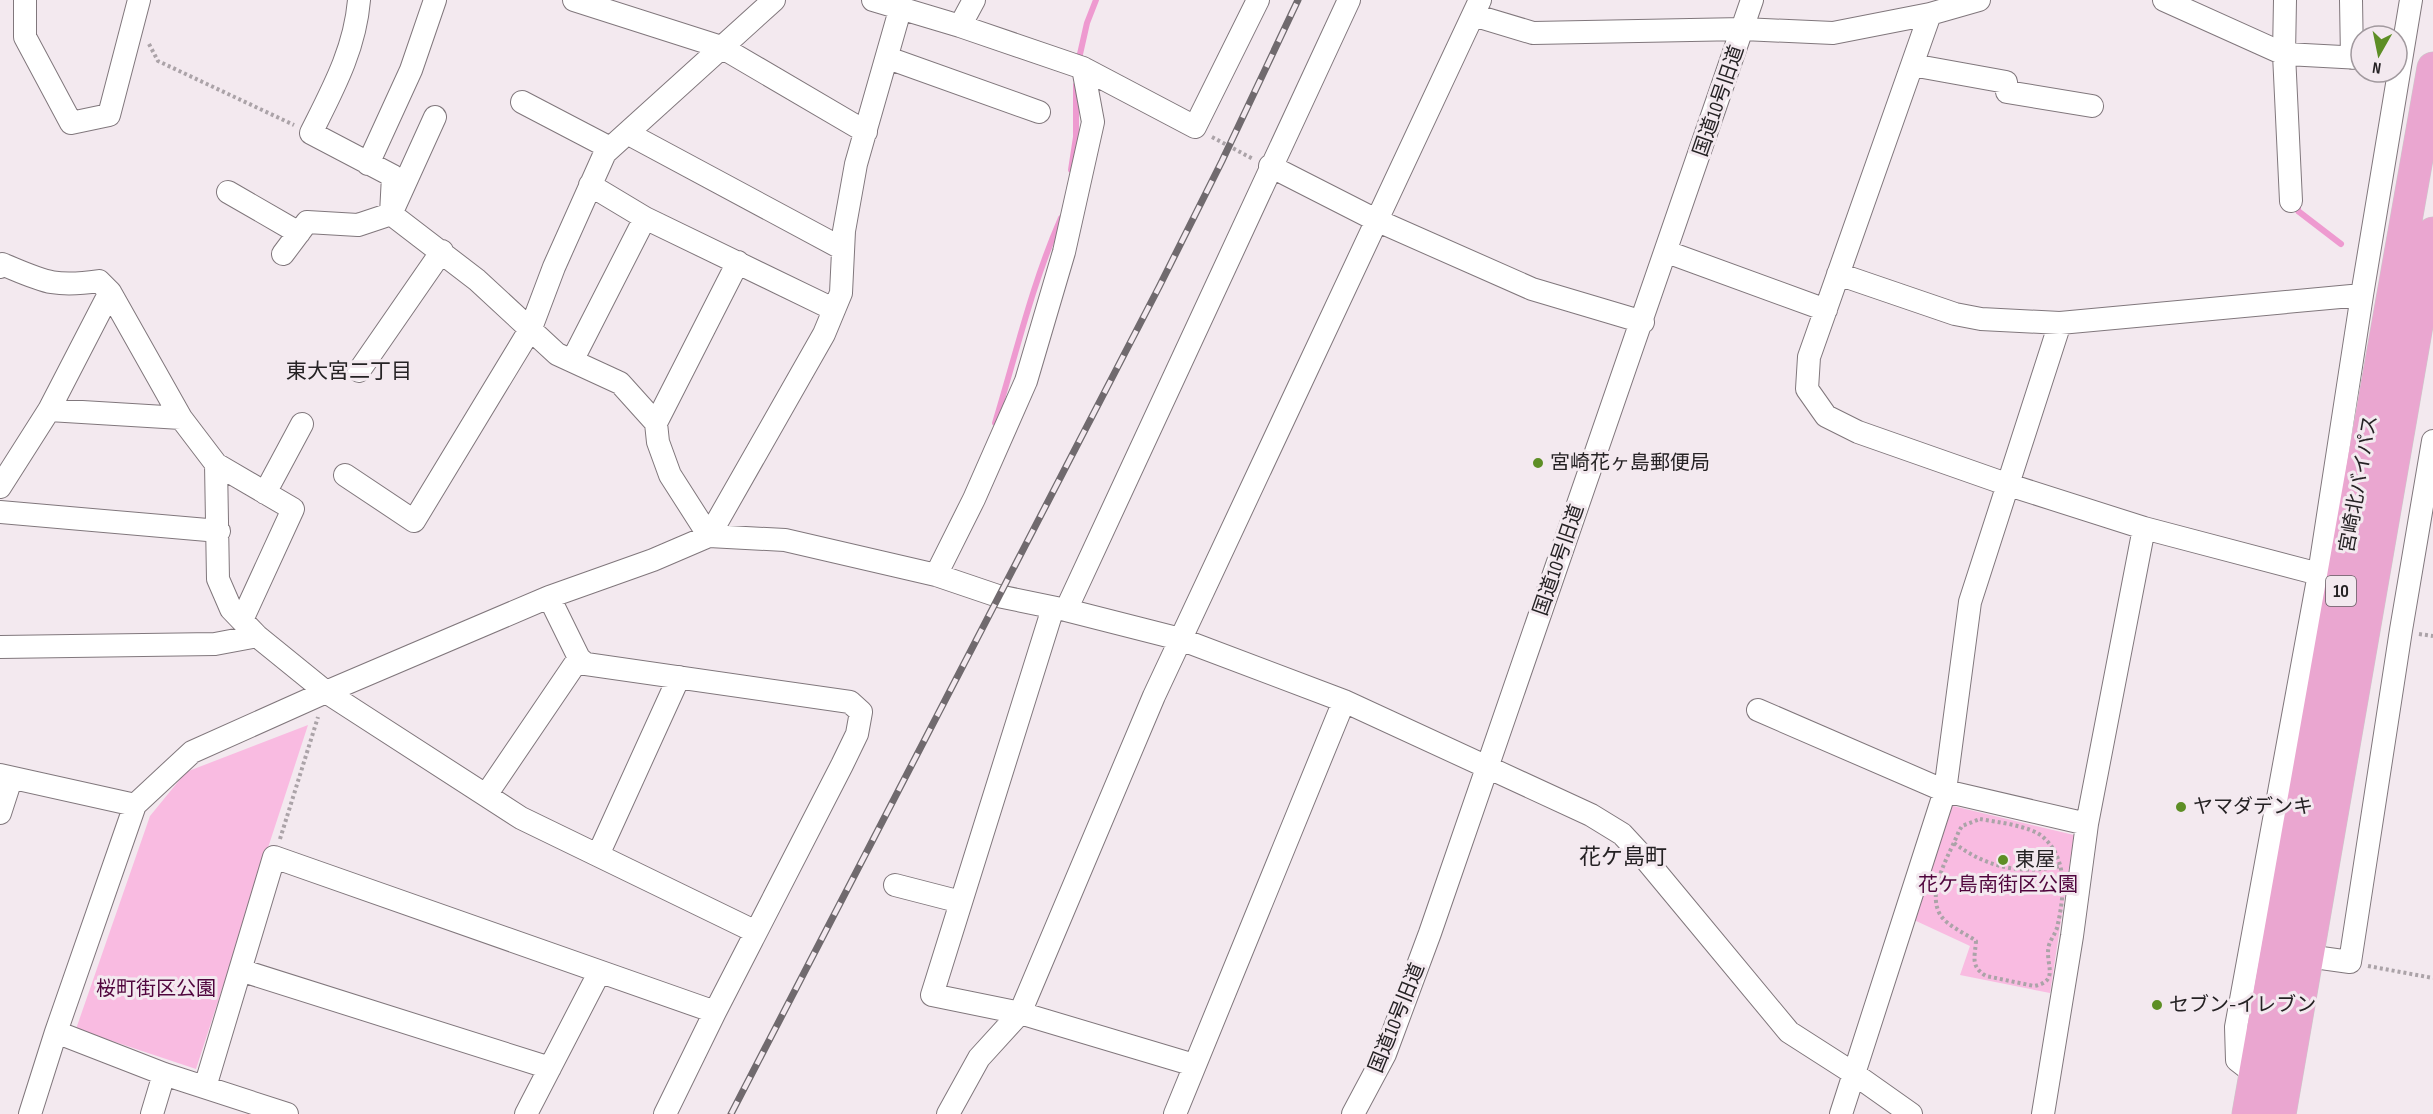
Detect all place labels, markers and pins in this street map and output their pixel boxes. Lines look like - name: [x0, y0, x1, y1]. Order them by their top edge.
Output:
- place label: 宮崎花ヶ島郵便局: [1550, 451, 1710, 475]
- marker: 宮崎花ヶ島郵便局: [1531, 456, 1545, 470]
- place label: ヤマダデンキ: [2193, 795, 2313, 819]
- marker: ヤマダデンキ: [2174, 800, 2188, 814]
- place label: 東屋: [2015, 848, 2055, 872]
- marker: 東屋: [1996, 853, 2010, 867]
- place label: セブン-イレブン: [2169, 993, 2316, 1017]
- marker: セブン-イレブン: [2150, 998, 2164, 1012]

